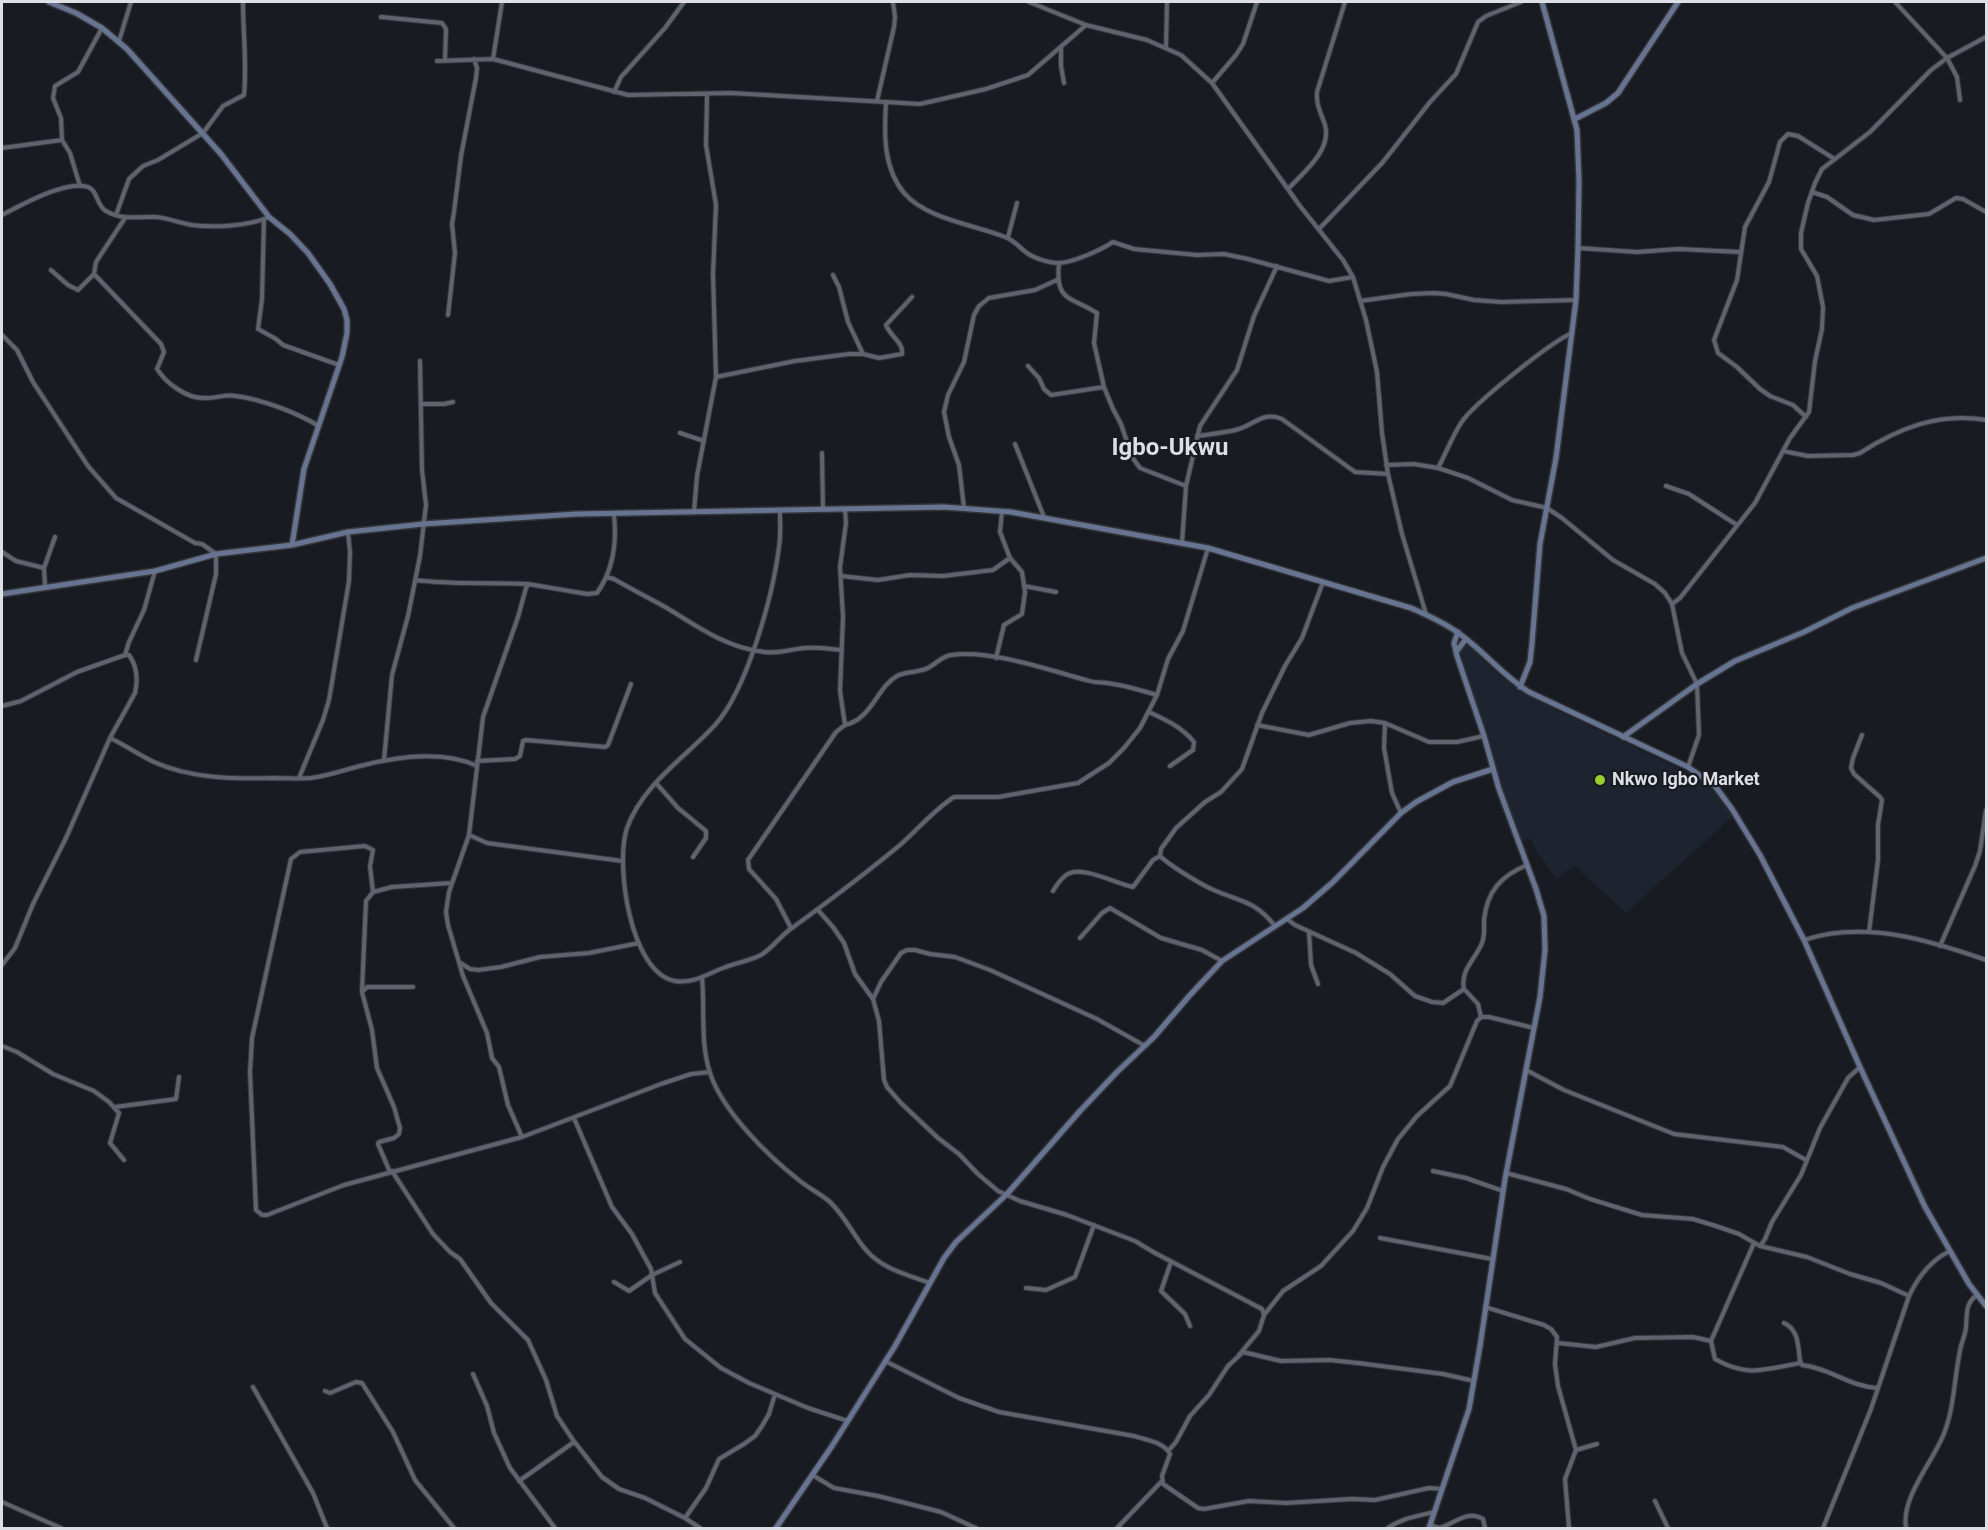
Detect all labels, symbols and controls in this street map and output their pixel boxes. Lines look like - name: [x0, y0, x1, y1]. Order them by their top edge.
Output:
- district label: Igbo-Ukwu: [1112, 435, 1228, 463]
- place label: Nkwo Igbo Market: [1612, 769, 1760, 791]
- marker: Nkwo Igbo Market: [1593, 773, 1607, 787]

